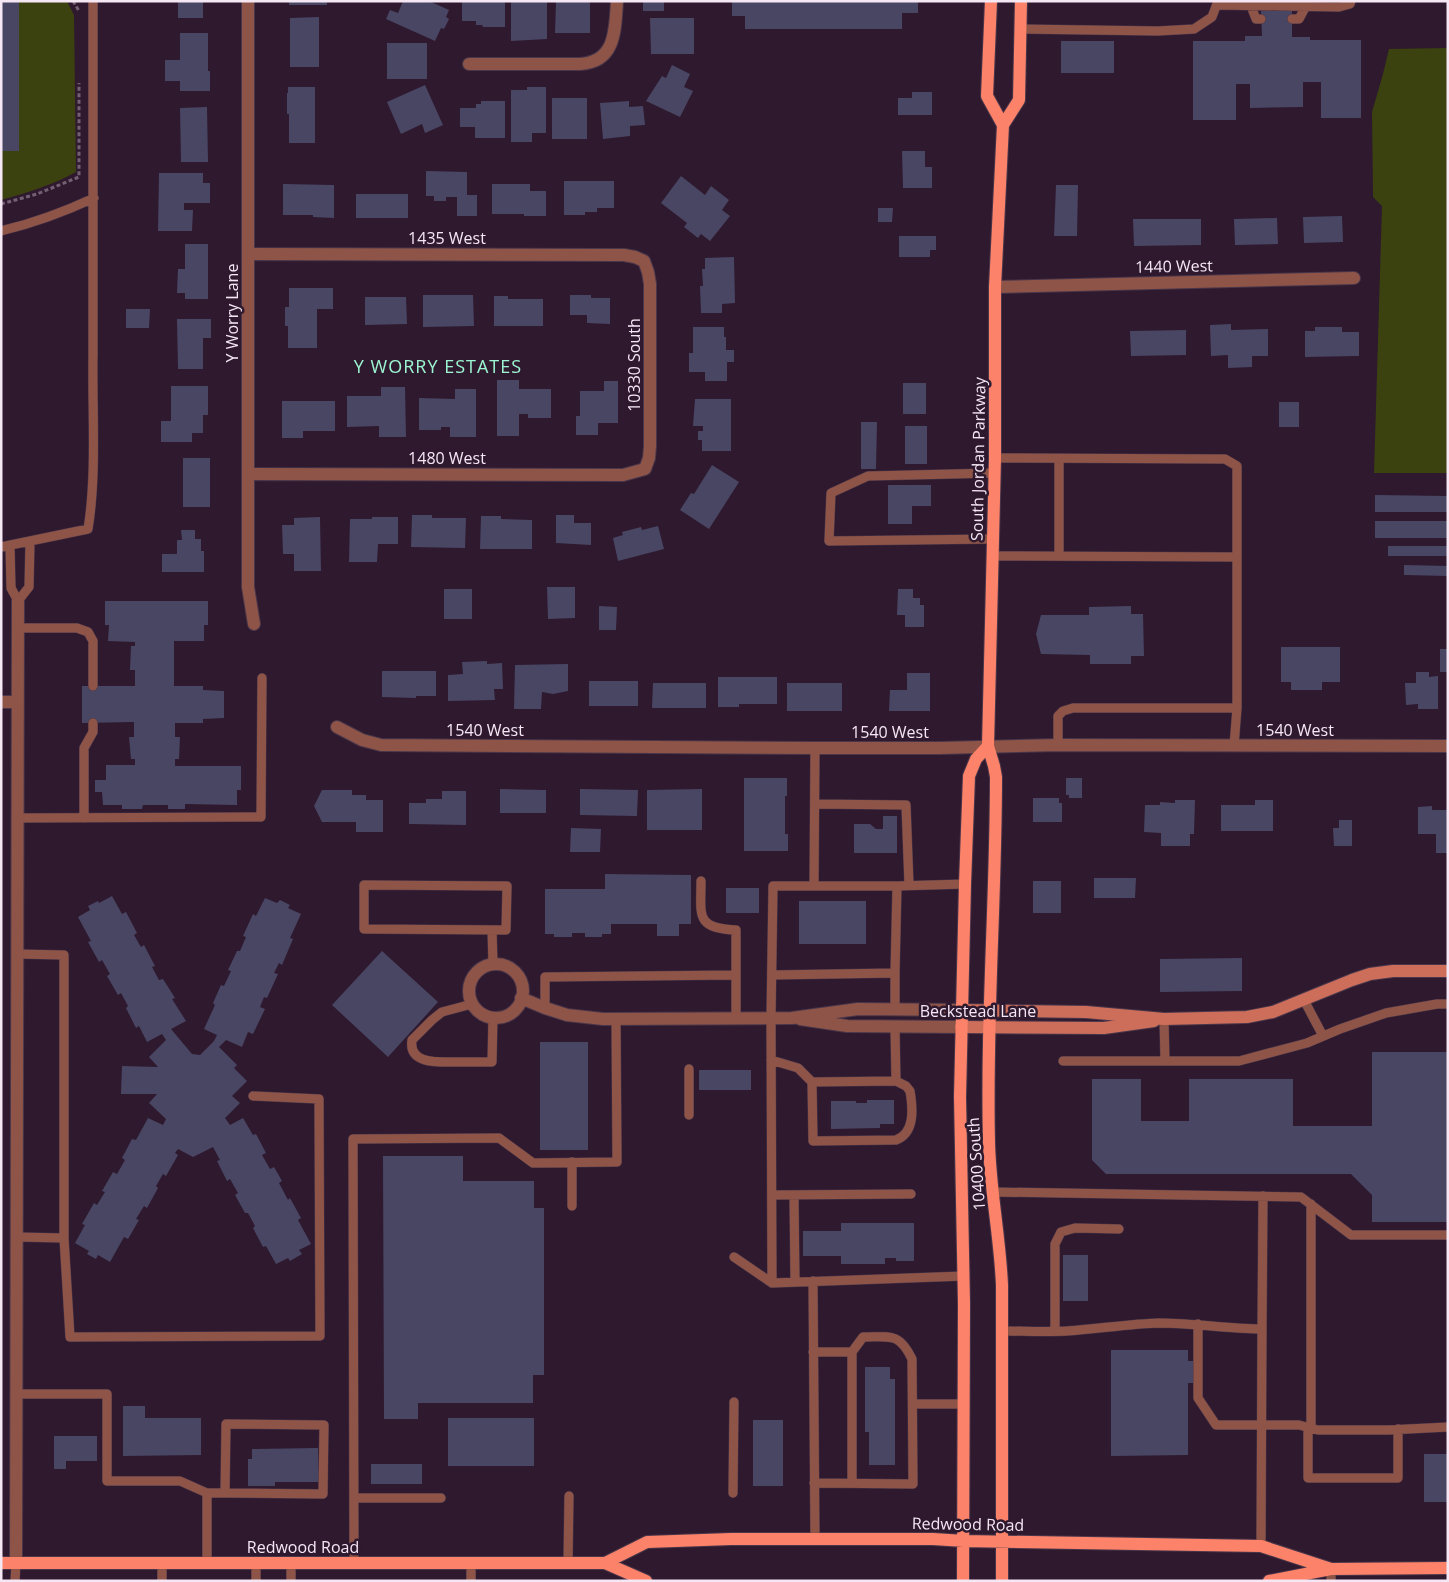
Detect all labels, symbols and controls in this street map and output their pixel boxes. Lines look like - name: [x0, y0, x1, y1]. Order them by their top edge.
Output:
- street label: 1435 West: [408, 227, 486, 249]
- street label: 1440 West: [1135, 254, 1213, 278]
- street label: Y Worry Lane: [221, 264, 243, 362]
- street label: 10330 South: [623, 318, 645, 412]
- district label: Y WORRY ESTATES: [354, 354, 522, 378]
- street label: South Jordan Parkway: [966, 376, 990, 541]
- street label: 1480 West: [408, 447, 486, 469]
- street label: 1540 West: [446, 719, 524, 741]
- street label: 1540 West: [1256, 719, 1334, 741]
- street label: 1540 West: [851, 721, 929, 743]
- street label: Beckstead Lane: [920, 1000, 1036, 1022]
- street label: 10400 South: [962, 1117, 990, 1211]
- street label: Redwood Road: [912, 1512, 1024, 1536]
- street label: Redwood Road: [247, 1536, 359, 1558]

